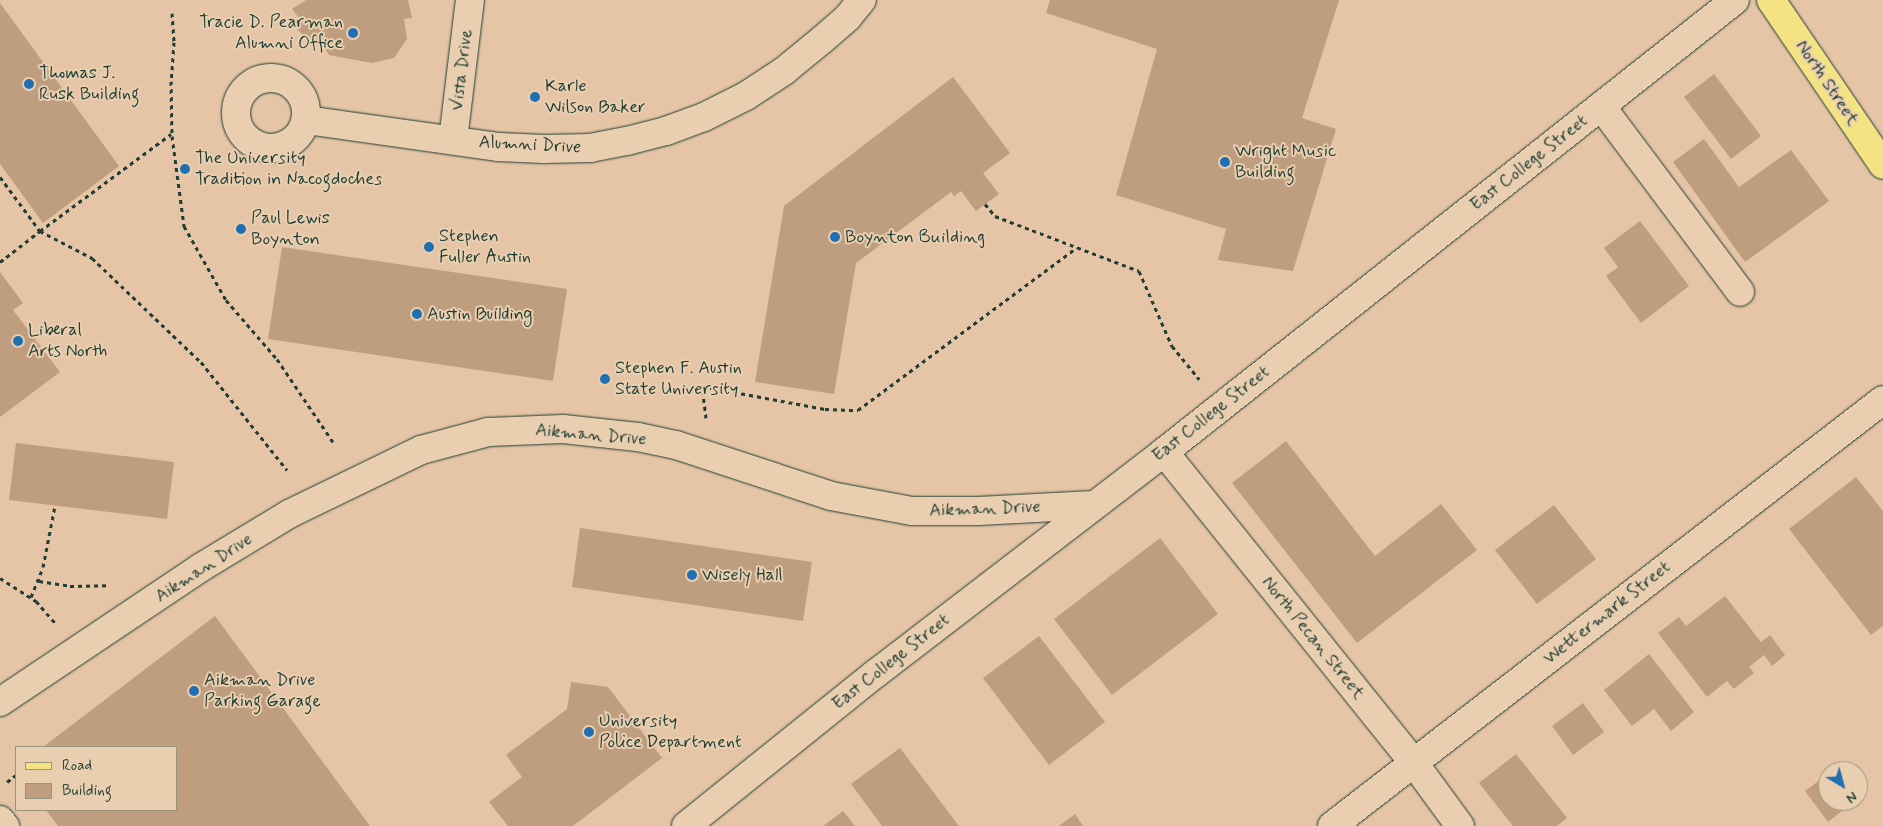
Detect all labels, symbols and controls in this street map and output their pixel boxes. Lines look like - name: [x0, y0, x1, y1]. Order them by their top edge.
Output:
- place label: Tracie D. Pearman Alumni Office: [199, 12, 343, 54]
- marker: Tracie D. Pearman Alumni Office: [347, 27, 359, 39]
- street label: Vista Drive: [446, 28, 478, 112]
- street label: North Street: [1791, 36, 1863, 130]
- place label: Thomas J. Rusk Building: [39, 63, 139, 106]
- place label: Karle Wilson Baker: [545, 76, 645, 118]
- marker: Thomas J. Rusk Building: [23, 78, 35, 90]
- marker: Karle Wilson Baker: [529, 91, 541, 103]
- street label: East College Street: [1465, 109, 1593, 217]
- street label: Alumni Drive: [478, 132, 582, 158]
- place label: Wright Music Building: [1235, 141, 1336, 183]
- place label: The University Tradition in Nacogdoches: [195, 148, 380, 190]
- marker: Wright Music Building: [1219, 156, 1231, 168]
- marker: The University Tradition in Nacogdoches: [179, 163, 191, 175]
- place label: Paul Lewis Boynton: [251, 208, 329, 250]
- marker: Paul Lewis Boynton: [235, 223, 247, 235]
- place label: Stephen Fuller Austin: [439, 226, 529, 268]
- place label: Boynton Building: [845, 226, 978, 248]
- marker: Boynton Building: [829, 231, 841, 243]
- marker: Stephen Fuller Austin: [423, 241, 435, 253]
- place label: Austin Building: [427, 303, 535, 325]
- marker: Austin Building: [411, 308, 423, 320]
- place label: Liberal Arts North: [28, 320, 107, 362]
- marker: Liberal Arts North: [12, 335, 24, 347]
- place label: Stephen F. Austin State University: [615, 358, 742, 400]
- street label: East College Street: [1147, 360, 1275, 468]
- marker: Stephen F. Austin State University: [599, 373, 611, 385]
- street label: Aikman Drive: [535, 419, 647, 451]
- street label: Aikman Drive: [929, 496, 1041, 522]
- street label: Aikman Drive: [151, 529, 257, 607]
- street label: Wettermark Street: [1538, 556, 1676, 670]
- place label: Wisely Hall: [702, 564, 785, 586]
- marker: Wisely Hall: [686, 569, 698, 581]
- street label: North Pecan Street: [1257, 572, 1369, 704]
- street label: East College Street: [827, 608, 955, 716]
- place label: Aikman Drive Parking Garage: [204, 670, 320, 712]
- marker: Aikman Drive Parking Garage: [188, 685, 200, 697]
- place label: University Police Department: [599, 711, 751, 754]
- marker: University Police Department: [583, 726, 595, 738]
- legend: [15, 746, 178, 811]
- text: Road: [62, 756, 92, 776]
- north arrow: [1818, 761, 1868, 811]
- text: Building: [62, 781, 112, 801]
- text: N: [1842, 787, 1861, 807]

